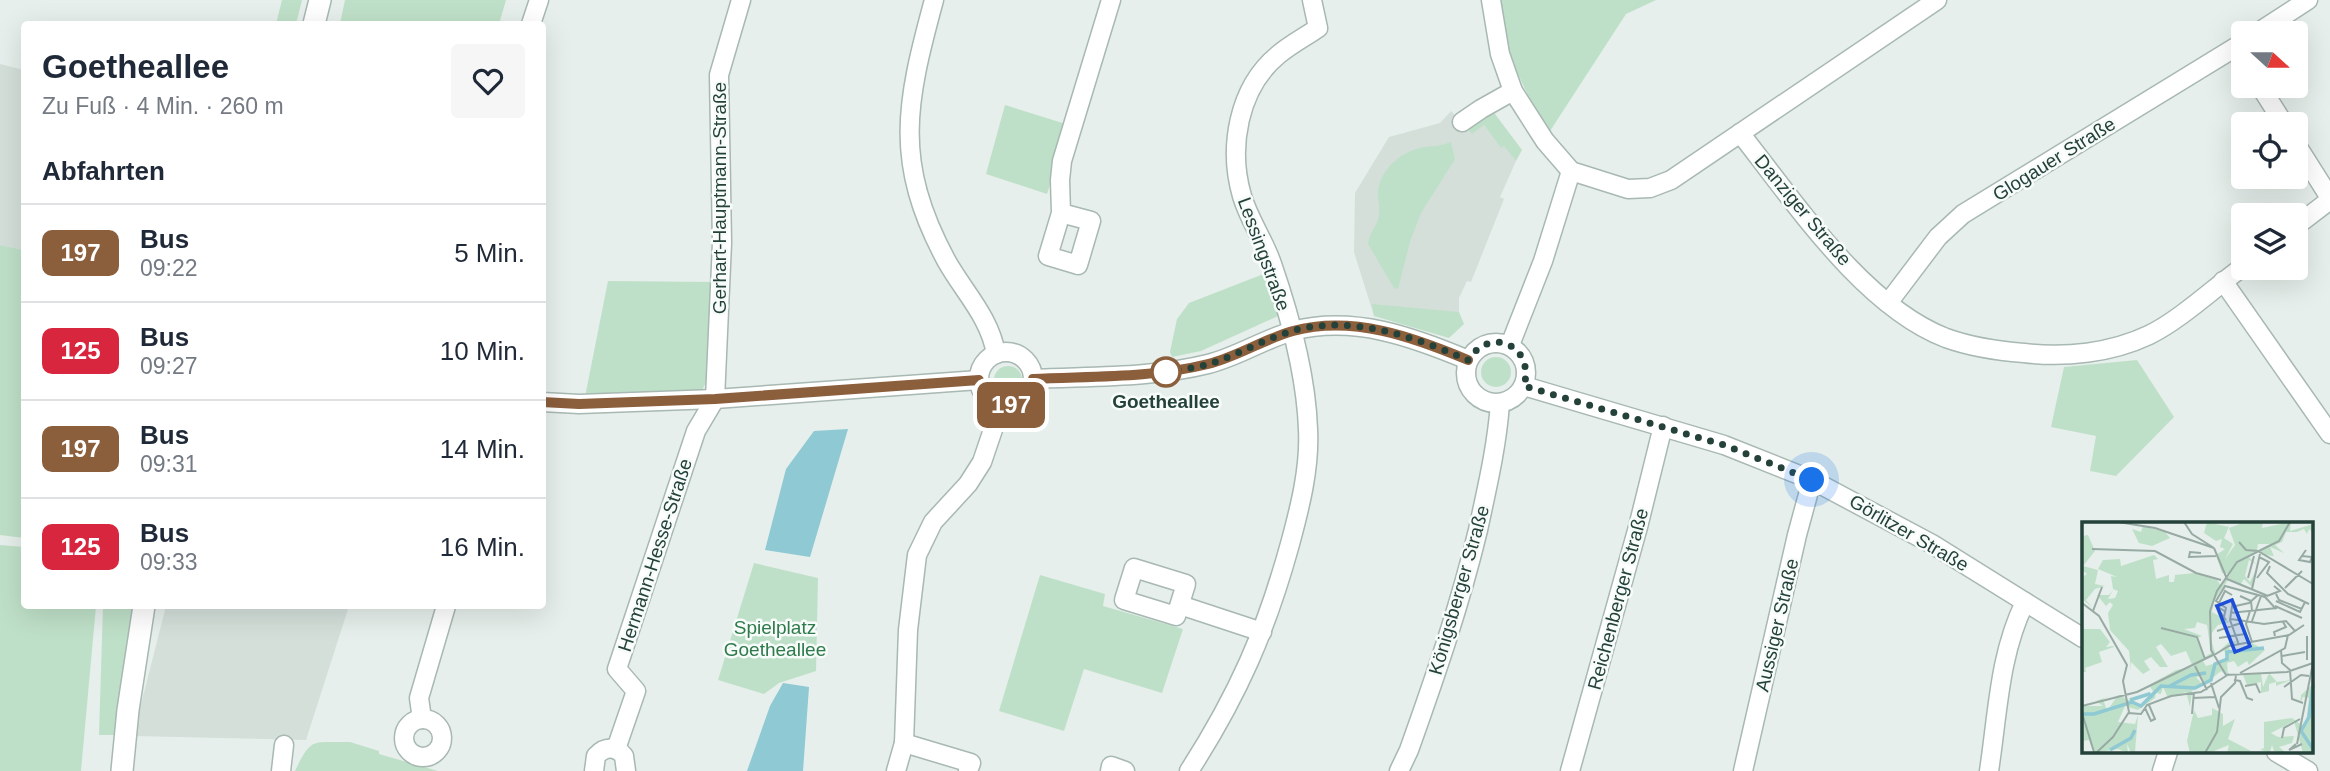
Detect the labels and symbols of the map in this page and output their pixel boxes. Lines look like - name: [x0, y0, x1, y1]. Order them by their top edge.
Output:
- north arrow: [2231, 21, 2308, 98]
- street label: Gerhart-Hauptmann-Straße: [709, 82, 730, 314]
- street label: Glogauer Straße: [1989, 113, 2119, 205]
- street label: Danziger Straße: [1750, 150, 1856, 270]
- street label: Lessingstraße: [1234, 194, 1294, 314]
- marker: Goetheallee: [1151, 357, 1181, 387]
- line badge: 197: [971, 382, 1051, 428]
- place label: Goetheallee: [1112, 391, 1220, 412]
- street label: Hermann-Hesse-Straße: [614, 456, 696, 654]
- your location: [1794, 462, 1829, 497]
- street label: Görlitzer Straße: [1846, 490, 1972, 576]
- street label: Königsberger Straße: [1425, 503, 1493, 677]
- street label: Reichenberger Straße: [1584, 506, 1652, 692]
- inset map: [2082, 522, 2312, 754]
- street label: Aussiger Straße: [1751, 556, 1803, 694]
- park label: Spielplatz Goetheallee: [724, 617, 826, 660]

